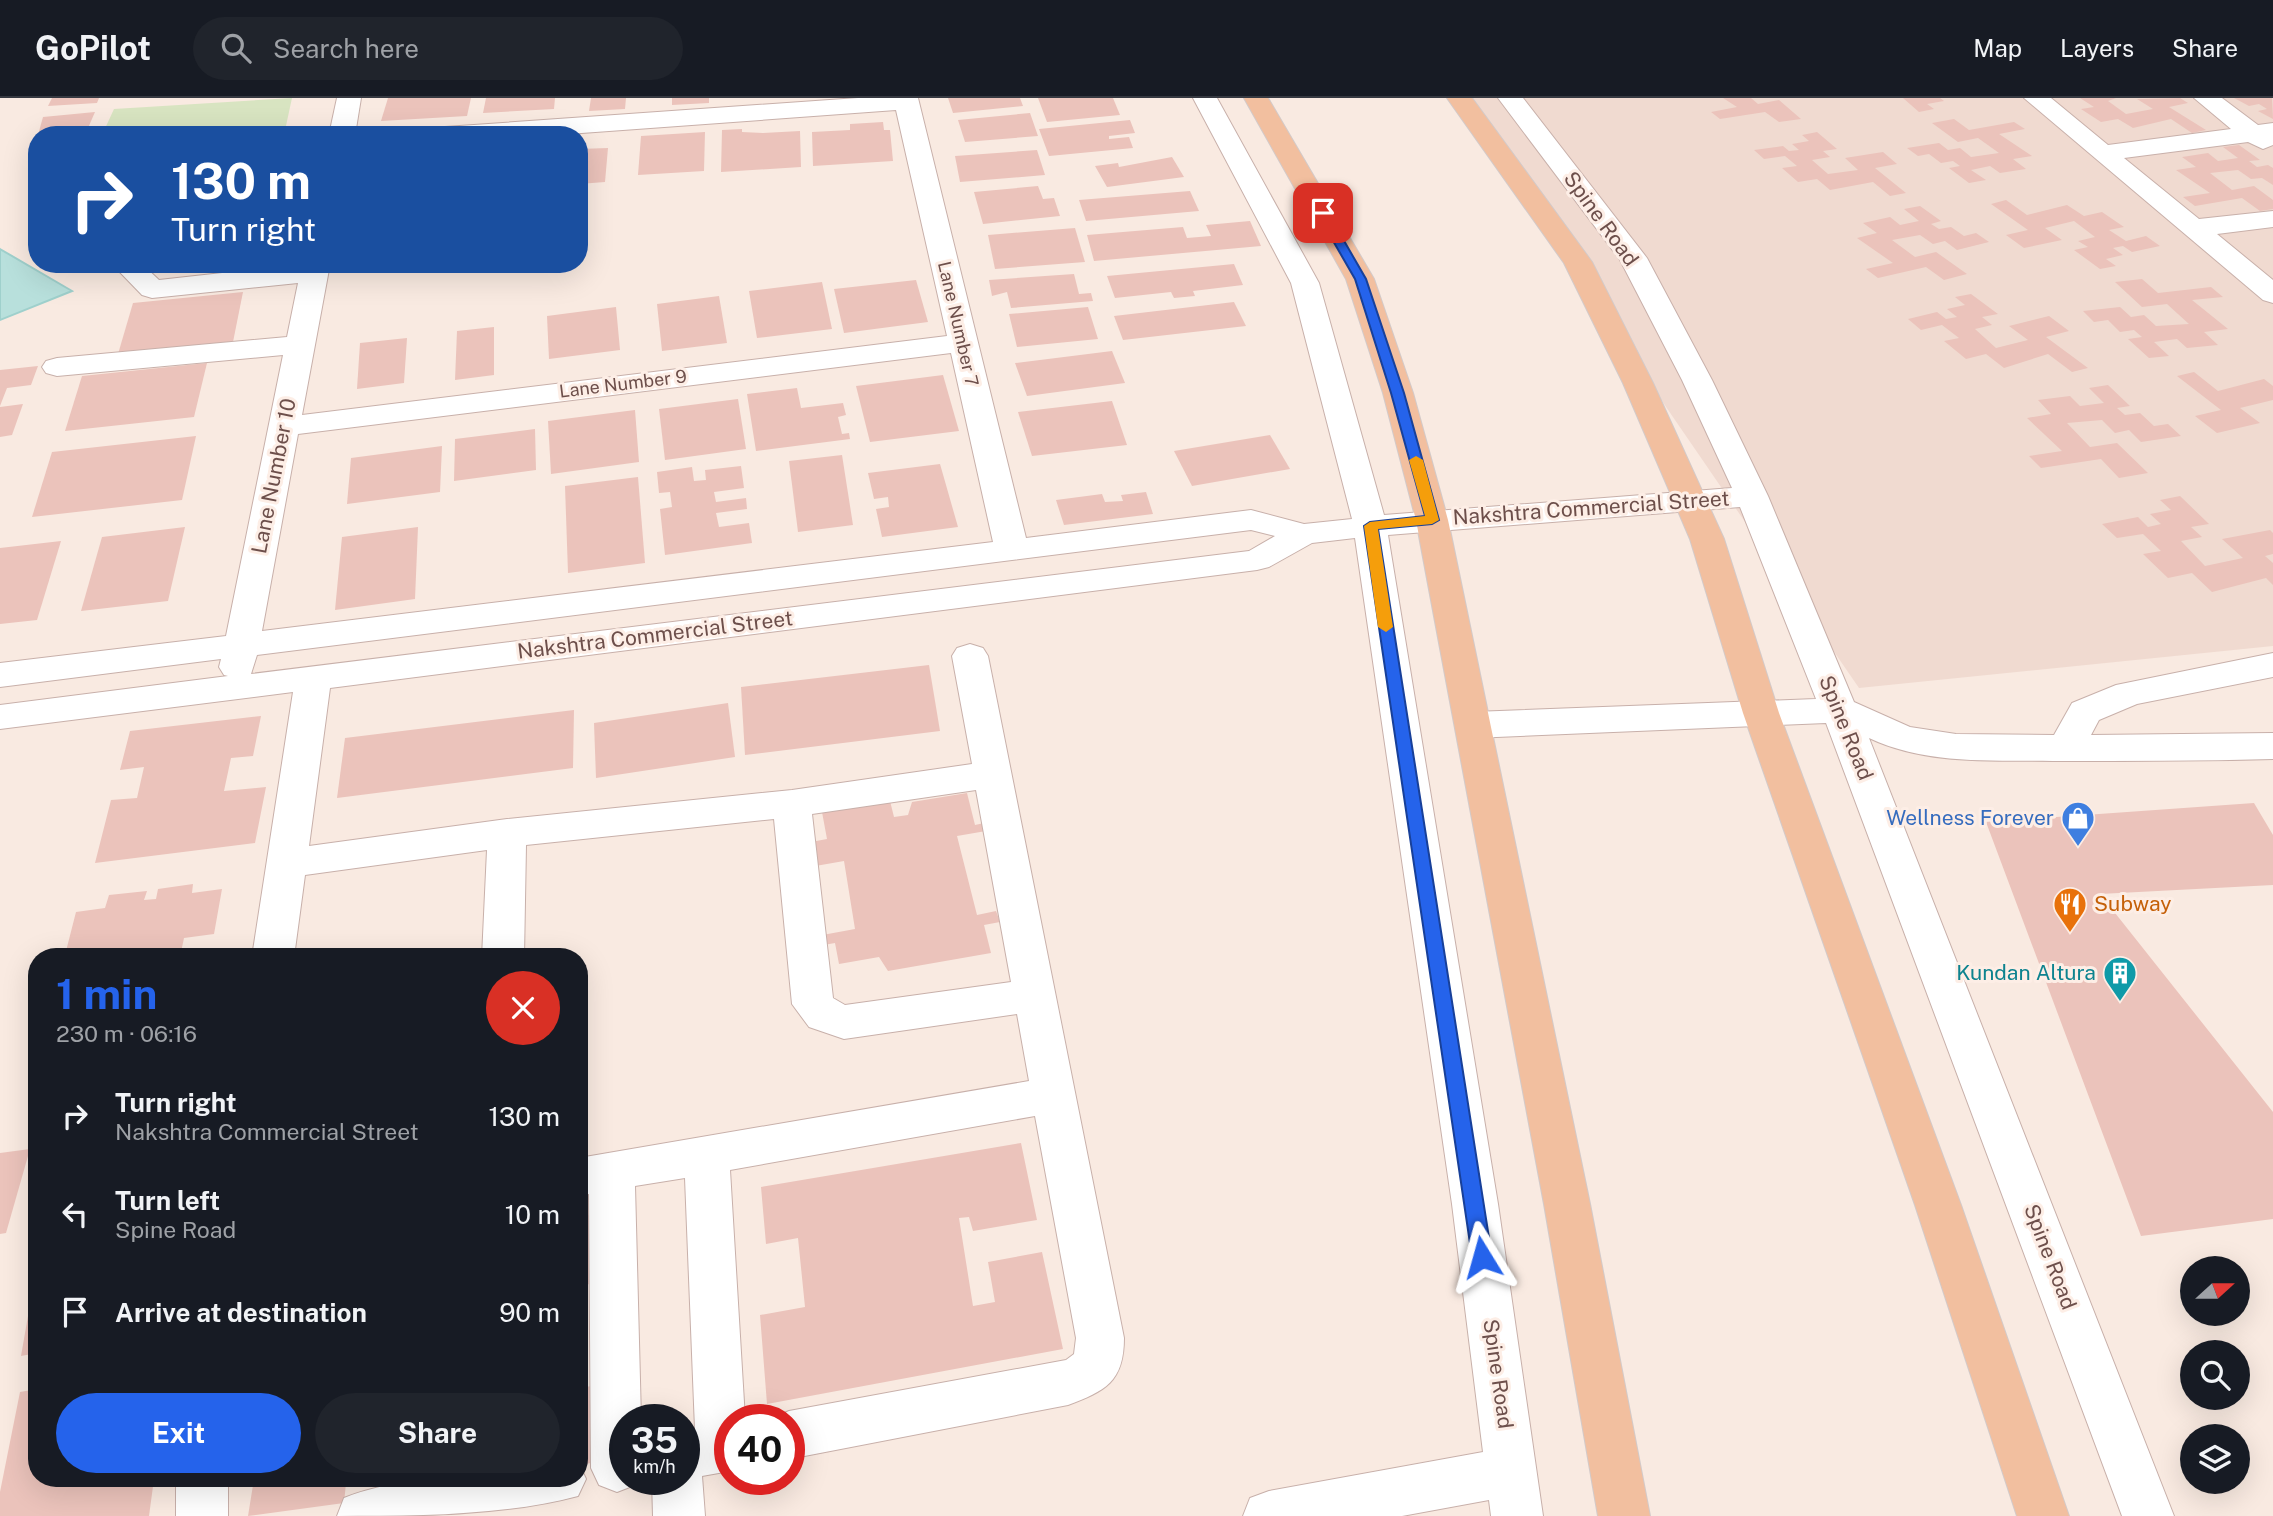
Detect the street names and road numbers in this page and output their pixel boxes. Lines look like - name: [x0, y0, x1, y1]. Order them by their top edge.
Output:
- street label: Spine Road: [1559, 167, 1644, 271]
- street label: Lane Number 7: [934, 259, 983, 388]
- street label: Lane Number 9: [558, 365, 688, 402]
- street label: Lane Number 10: [246, 396, 301, 556]
- street label: Nakshtra Commercial Street: [1452, 485, 1730, 530]
- street label: Nakshtra Commercial Street: [516, 605, 794, 664]
- street label: Spine Road: [1814, 672, 1879, 784]
- street label: Spine Road: [2019, 1201, 2082, 1313]
- street label: Spine Road: [1478, 1317, 1519, 1430]

